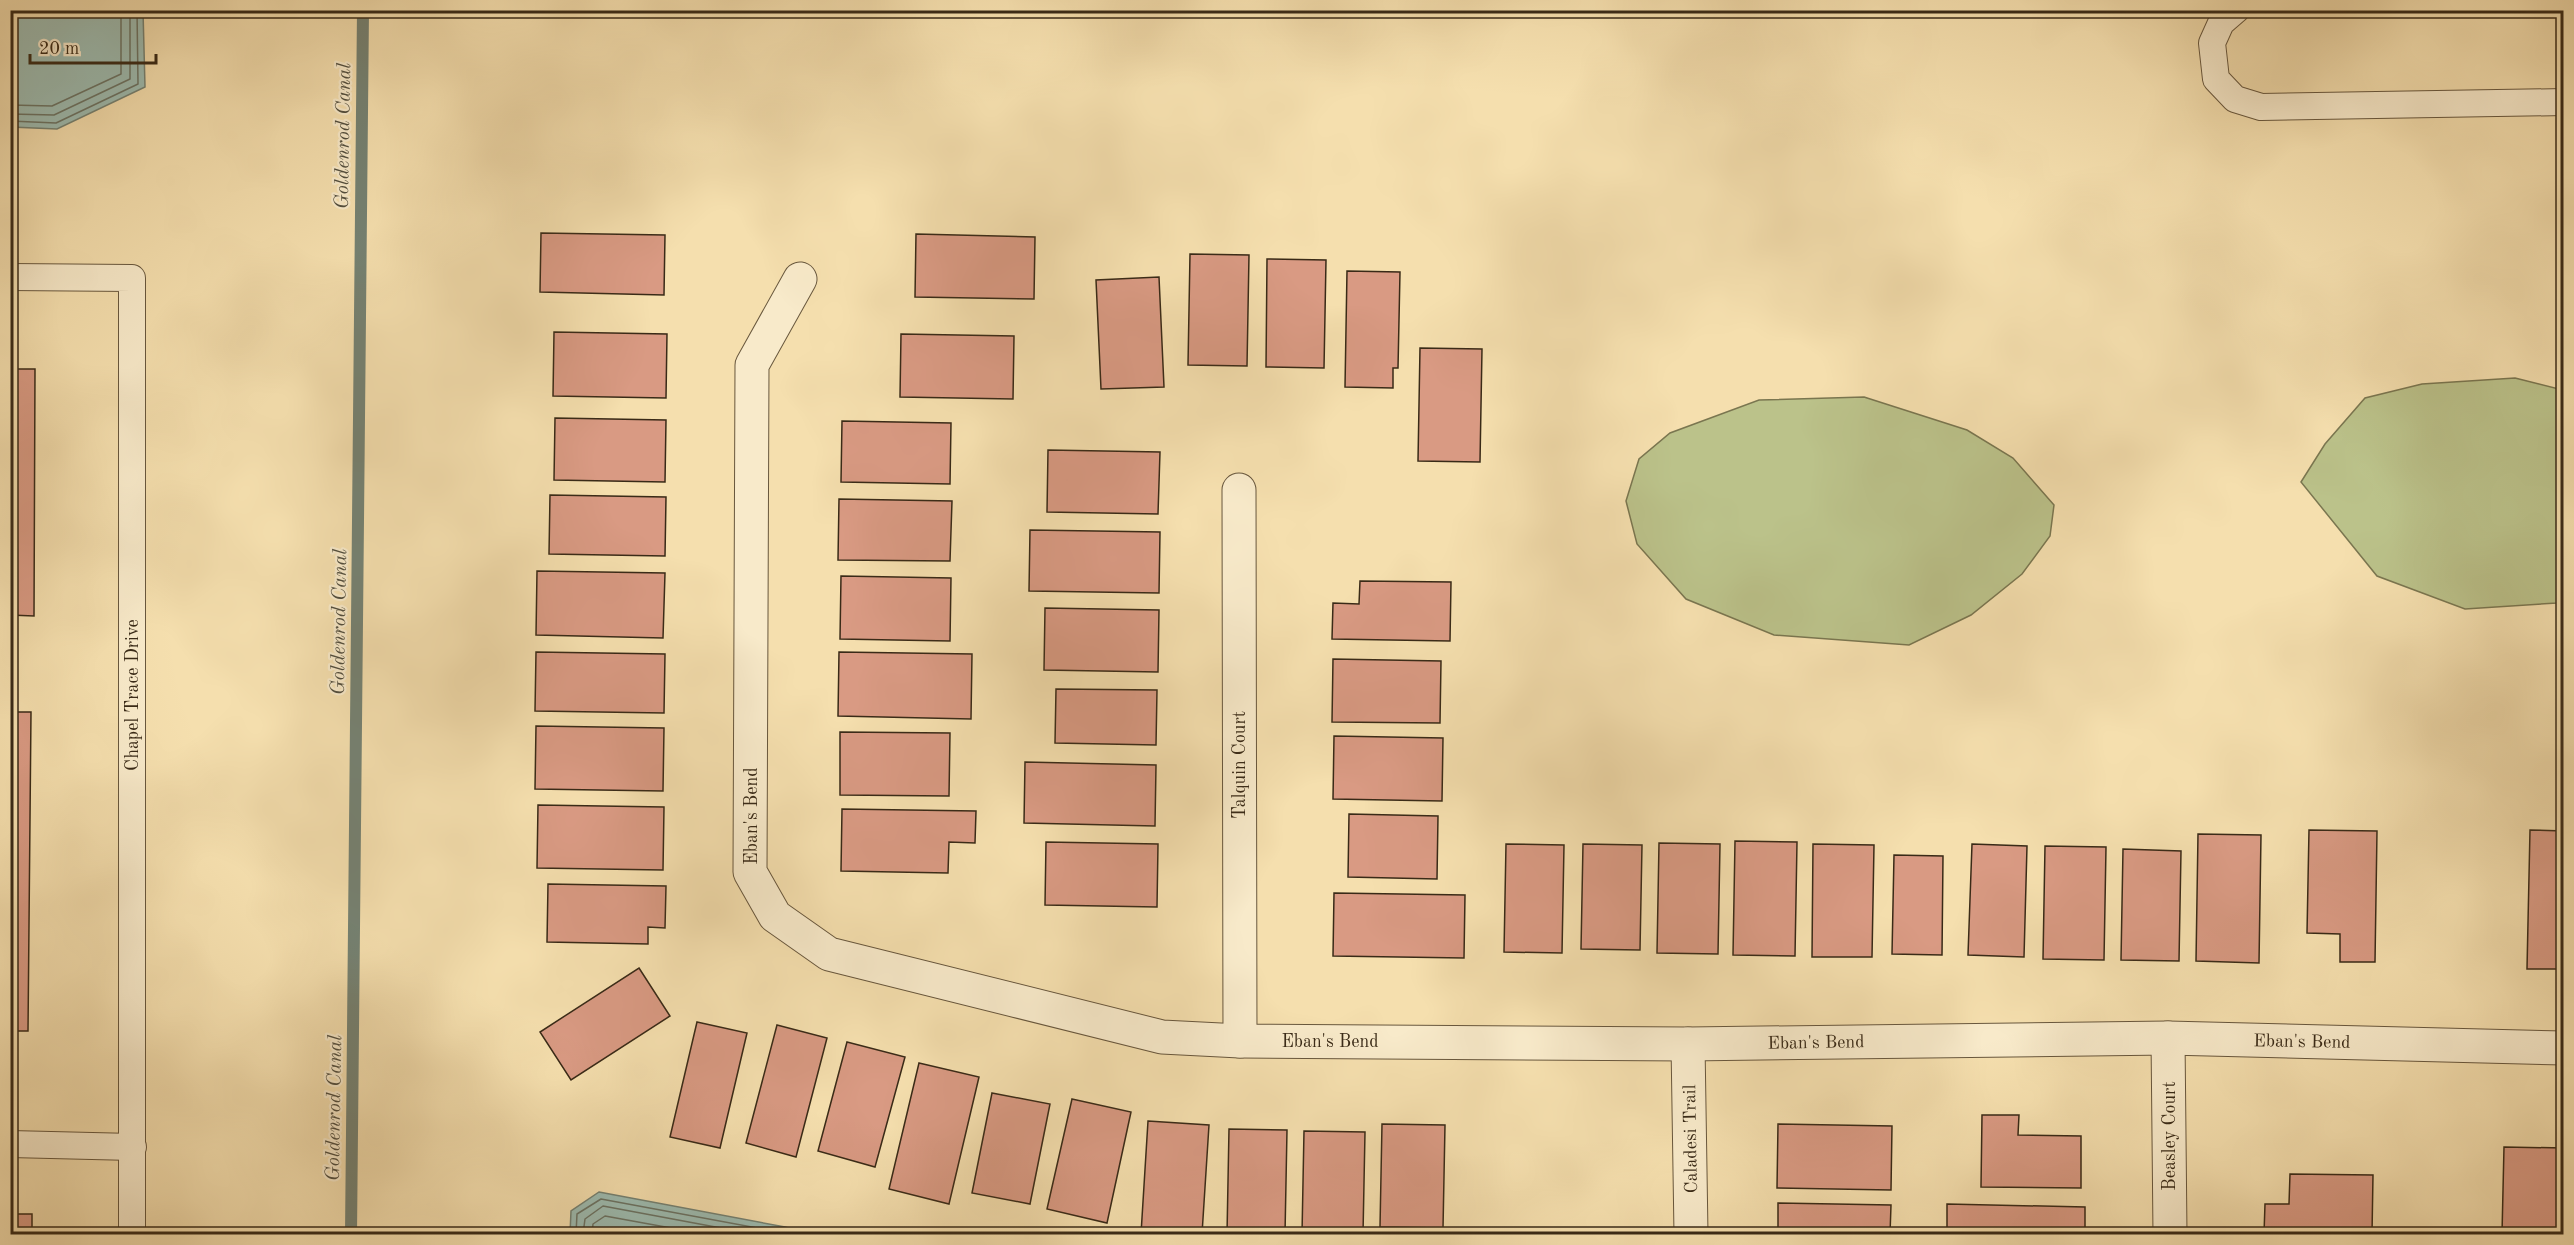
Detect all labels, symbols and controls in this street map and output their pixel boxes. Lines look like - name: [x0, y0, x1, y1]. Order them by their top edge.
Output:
- scale bar: [30, 27, 156, 65]
- text: 20 m: [39, 40, 79, 58]
- water label: Goldenrod Canal: [333, 63, 355, 209]
- water label: Goldenrod Canal: [329, 549, 351, 695]
- street label: Chapel Trace Drive: [124, 619, 142, 771]
- street label: Talquin Court: [1231, 711, 1249, 819]
- street label: Eban's Bend: [743, 767, 761, 865]
- street label: Eban's Bend: [2253, 1032, 2351, 1052]
- street label: Eban's Bend: [1281, 1033, 1379, 1051]
- street label: Eban's Bend: [1767, 1033, 1865, 1053]
- water label: Goldenrod Canal: [324, 1035, 346, 1181]
- street label: Beasley Court: [2161, 1081, 2179, 1191]
- street label: Caladesi Trail: [1681, 1084, 1701, 1194]

